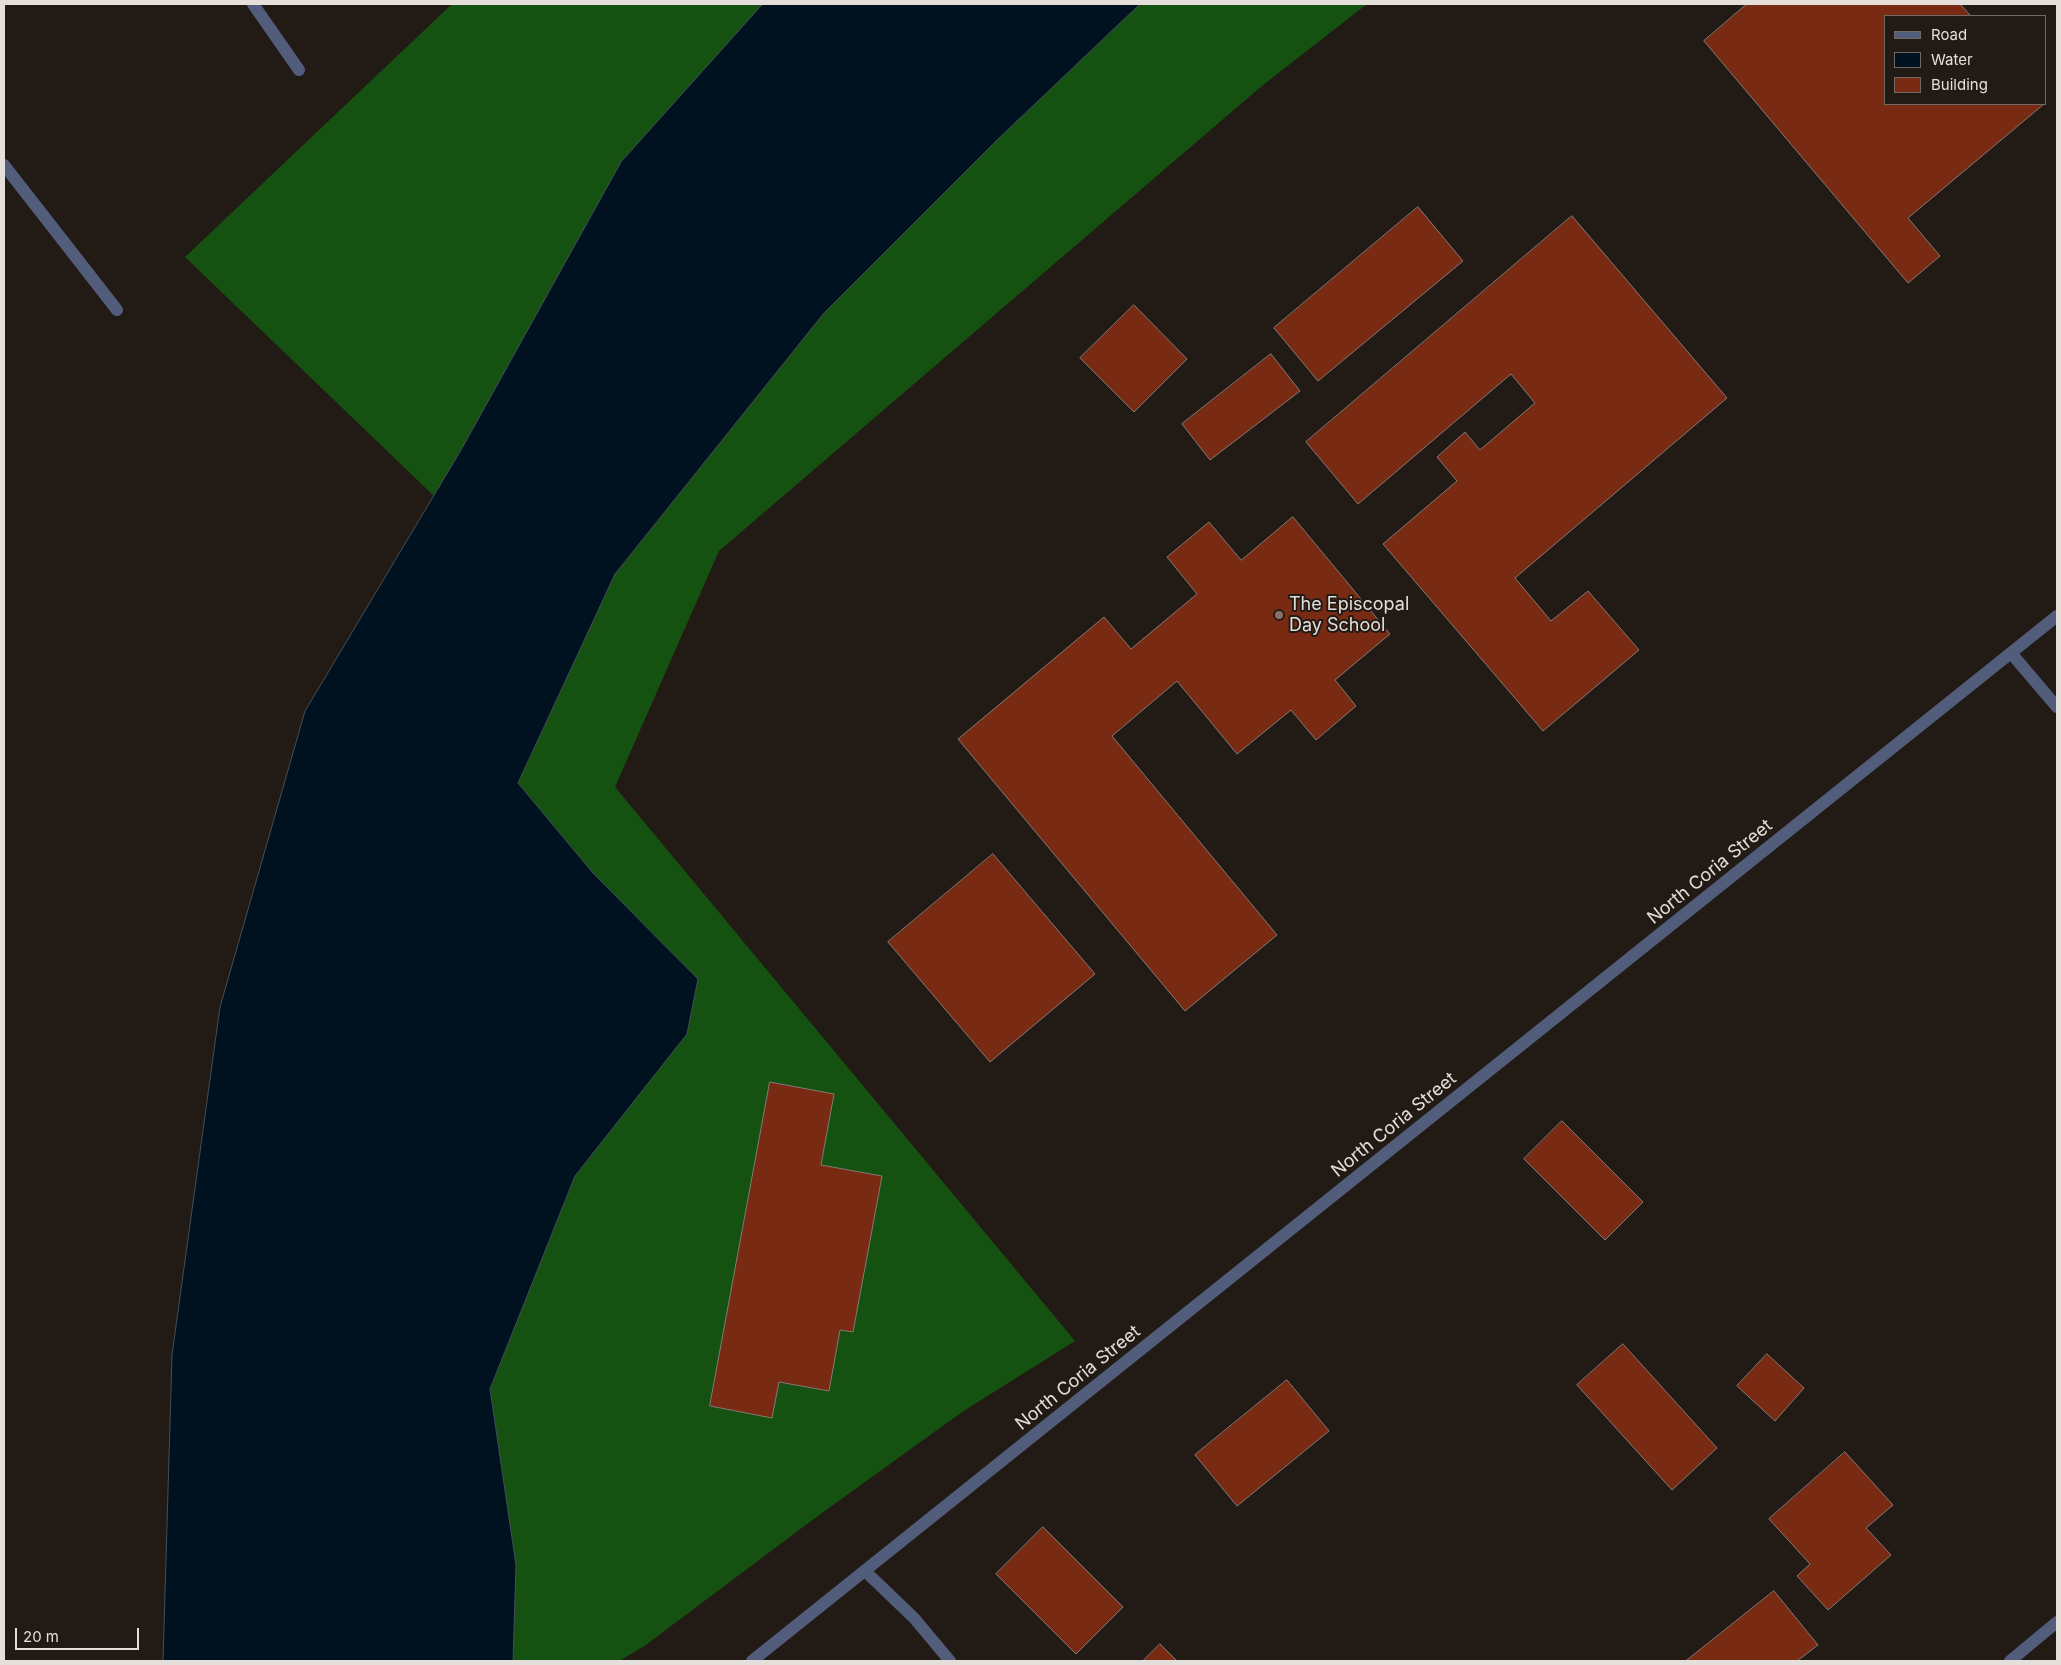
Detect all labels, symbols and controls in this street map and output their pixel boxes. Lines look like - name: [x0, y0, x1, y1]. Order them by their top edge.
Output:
- legend: [1884, 15, 2046, 105]
- text: Road: [1931, 25, 1967, 44]
- text: Water: [1931, 50, 1973, 69]
- text: Building: [1931, 75, 1988, 94]
- place label: The Episcopal Day School: [1289, 594, 1409, 636]
- marker: The Episcopal Day School: [1273, 609, 1285, 621]
- street label: North Coria Street: [1643, 815, 1777, 929]
- street label: North Coria Street: [1327, 1068, 1461, 1182]
- street label: North Coria Street: [1011, 1321, 1145, 1435]
- scale bar: [18, 1618, 141, 1650]
- text: 20 m: [23, 1627, 59, 1646]

